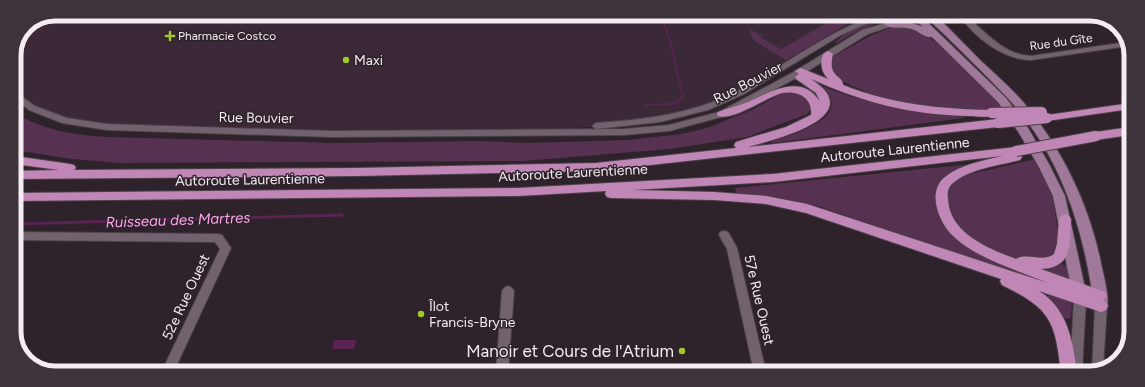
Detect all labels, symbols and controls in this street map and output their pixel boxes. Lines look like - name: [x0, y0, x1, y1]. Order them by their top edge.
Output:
- place label: Pharmacie Costco: [178, 29, 276, 43]
- marker: Pharmacie Costco: [165, 31, 175, 41]
- street label: Rue du Gîte: [1029, 31, 1094, 53]
- place label: Maxi: [354, 52, 383, 69]
- marker: Maxi: [341, 55, 351, 65]
- street label: Rue Bouvier: [711, 58, 786, 108]
- street label: Rue Bouvier: [218, 109, 294, 127]
- street label: Autoroute Laurentienne: [820, 134, 971, 166]
- street label: Autoroute Laurentienne: [498, 161, 648, 185]
- street label: Autoroute Laurentienne: [175, 170, 325, 190]
- water label: Ruisseau des Martres: [105, 208, 251, 232]
- street label: 52e Rue Ouest: [159, 251, 213, 343]
- street label: 57e Rue Ouest: [740, 253, 778, 347]
- place label: Îlot Francis-Bryne: [428, 298, 516, 331]
- marker: Îlot Francis-Bryne: [416, 309, 426, 319]
- place label: Manoir et Cours de l'Atrium: [466, 341, 674, 361]
- marker: Manoir et Cours de l'Atrium: [677, 346, 687, 356]

